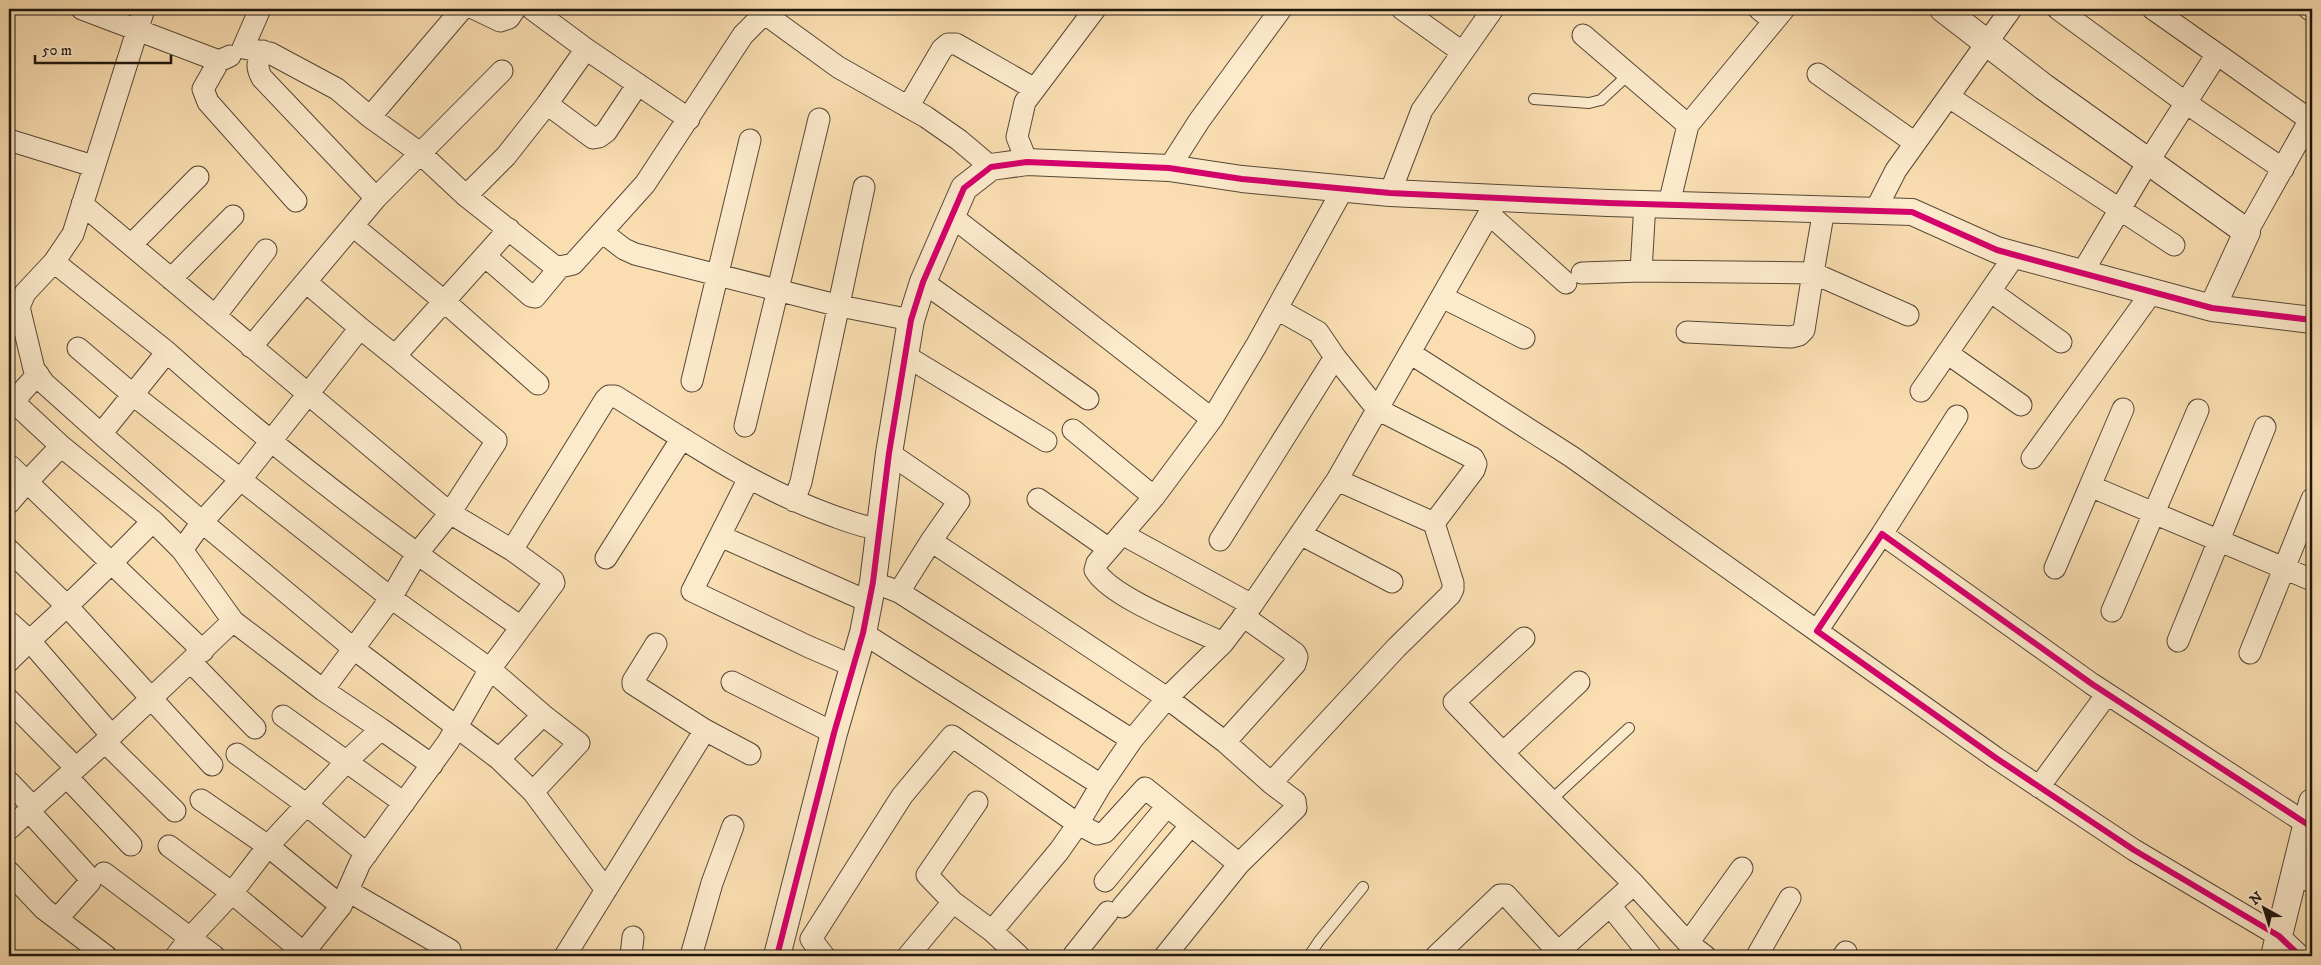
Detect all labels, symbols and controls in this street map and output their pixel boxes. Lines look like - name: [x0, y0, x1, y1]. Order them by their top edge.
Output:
- scale bar: [35, 32, 171, 64]
- text: 50 m: [42, 41, 72, 60]
- north arrow: [2238, 882, 2288, 932]
- text: N: [2246, 888, 2267, 909]

